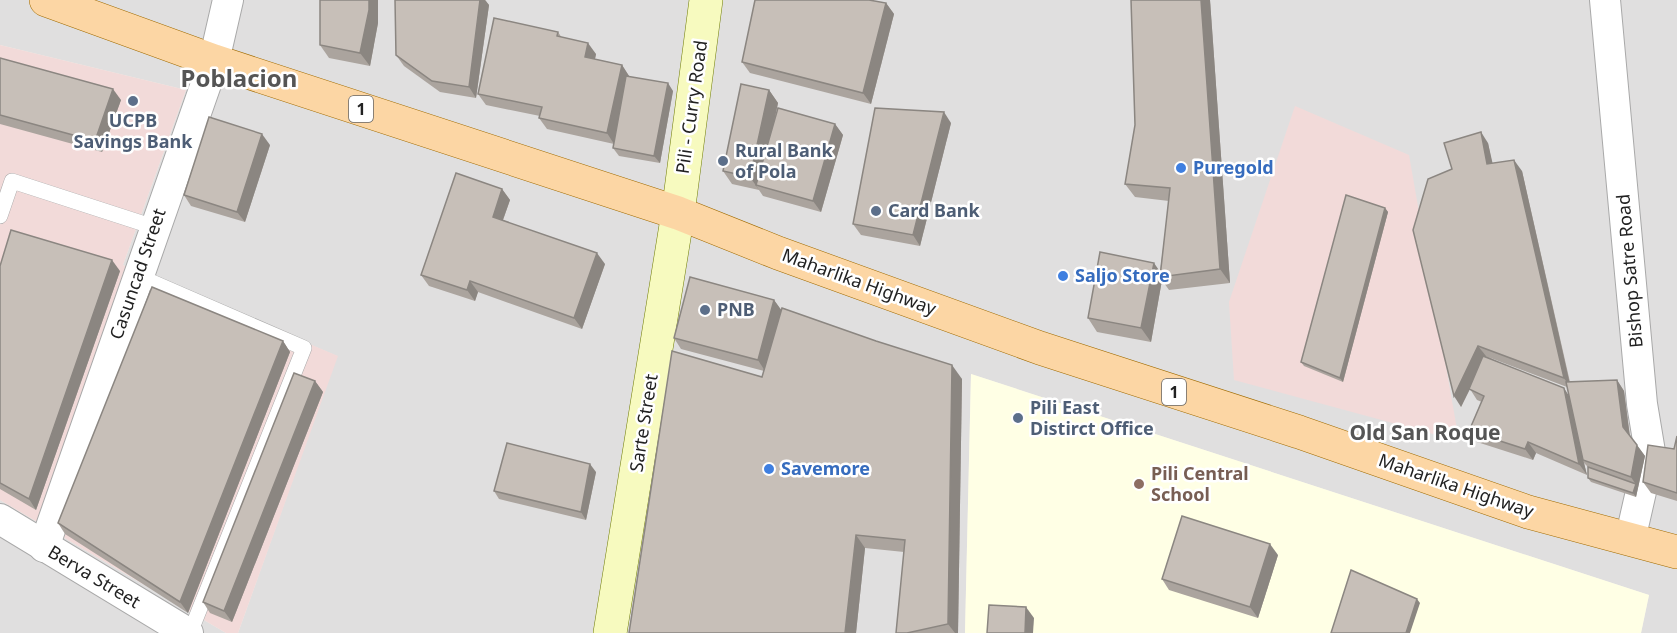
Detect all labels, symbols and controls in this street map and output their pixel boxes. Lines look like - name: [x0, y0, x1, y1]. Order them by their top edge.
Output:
- street label: Pili - Curry Road: [670, 39, 712, 175]
- district label: Poblacion: [181, 61, 297, 94]
- marker: UCPB Savings Bank: [126, 94, 140, 108]
- road number: 1: [349, 96, 373, 122]
- place label: UCPB Savings Bank: [74, 108, 193, 153]
- place label: Rural Bank of Pola: [735, 138, 833, 183]
- marker: Rural Bank of Pola: [716, 154, 730, 168]
- place label: Puregold: [1193, 155, 1274, 179]
- marker: Puregold: [1174, 161, 1188, 175]
- street label: Bishop Satre Road: [1610, 193, 1648, 349]
- place label: Card Bank: [888, 198, 981, 222]
- street label: Casuncad Street: [103, 204, 171, 342]
- marker: Card Bank: [869, 204, 883, 218]
- street label: Maharlika Highway: [779, 242, 941, 320]
- place label: Saljo Store: [1075, 263, 1170, 287]
- marker: Saljo Store: [1056, 269, 1070, 283]
- place label: PNB: [717, 297, 755, 321]
- marker: PNB: [698, 303, 712, 317]
- street label: Sarte Street: [623, 372, 663, 474]
- road number: 1: [1162, 379, 1186, 405]
- place label: Pili East Distirct Office: [1030, 395, 1154, 440]
- marker: Pili East Distirct Office: [1011, 411, 1025, 425]
- district label: Old San Roque: [1349, 418, 1501, 446]
- street label: Maharlika Highway: [1376, 447, 1538, 523]
- place label: Savemore: [781, 456, 870, 480]
- place label: Pili Central School: [1151, 461, 1249, 506]
- marker: Savemore: [762, 462, 776, 476]
- marker: Pili Central School: [1132, 477, 1146, 491]
- street label: Berva Street: [44, 539, 145, 613]

